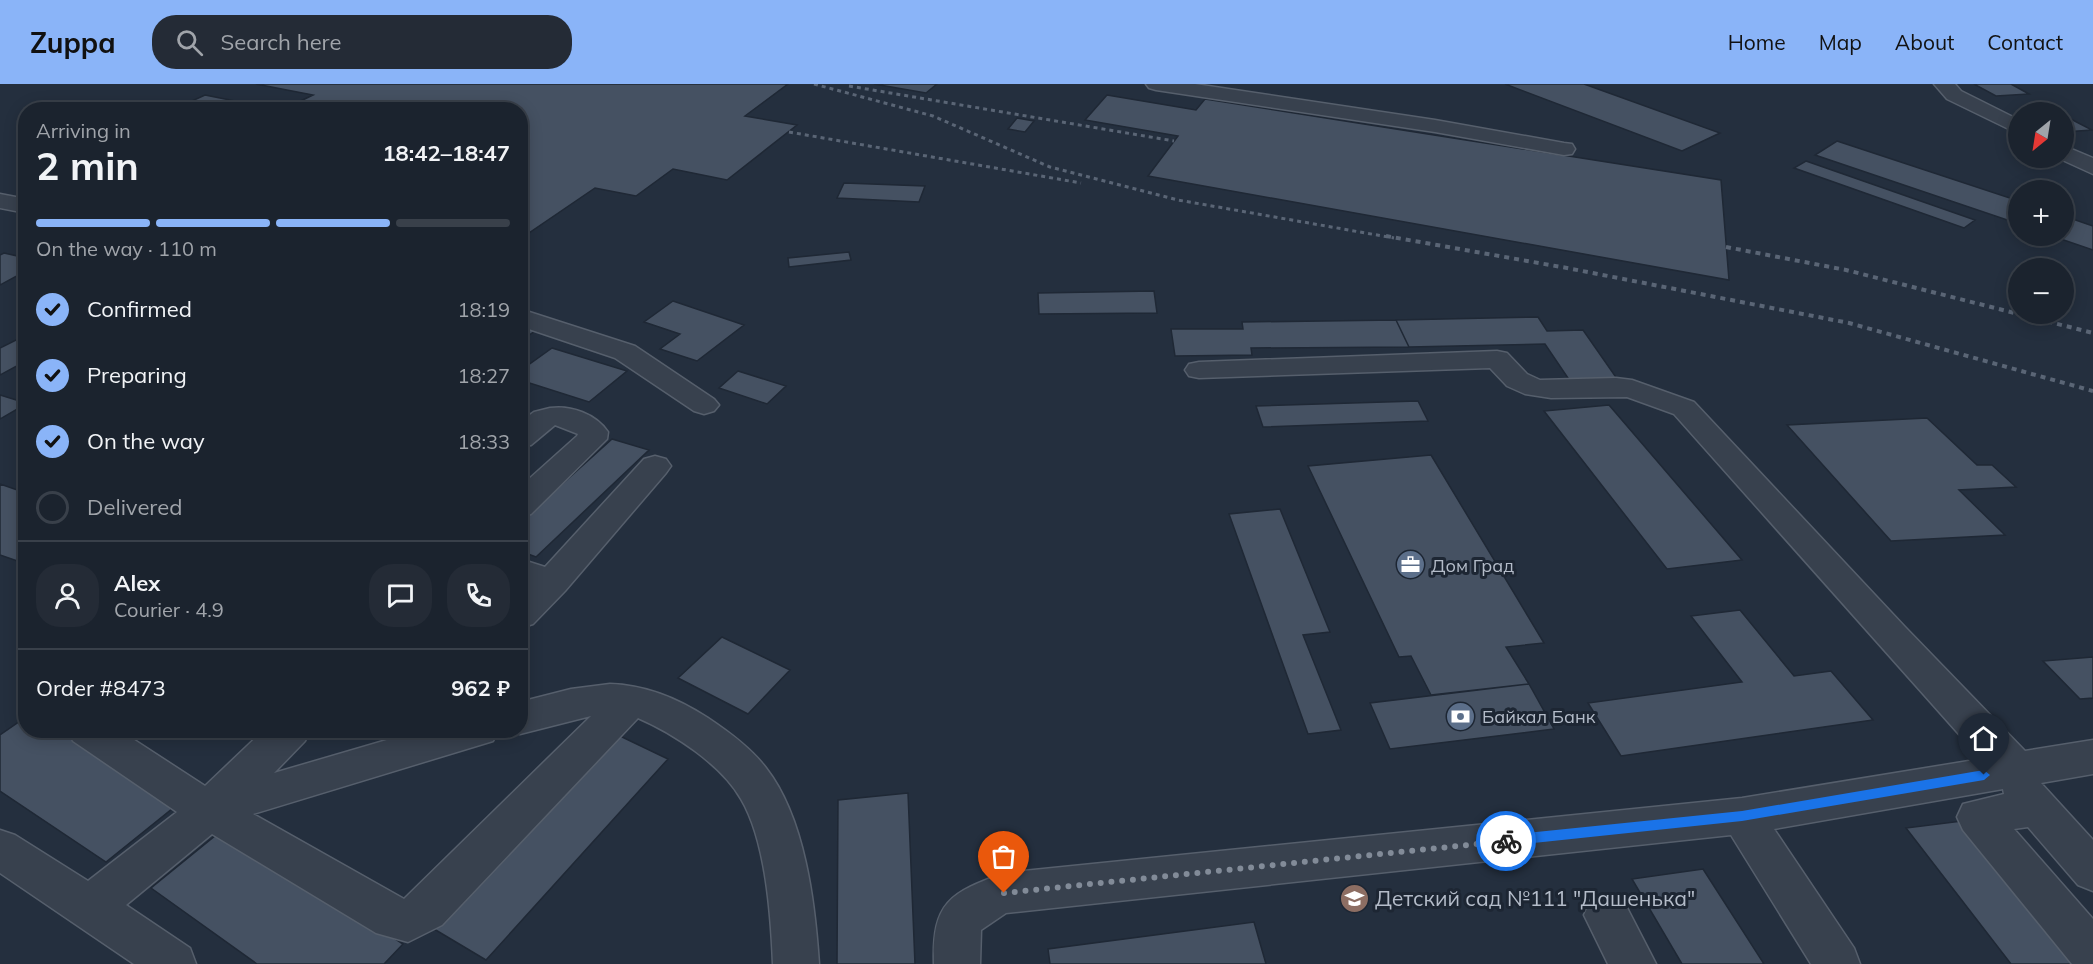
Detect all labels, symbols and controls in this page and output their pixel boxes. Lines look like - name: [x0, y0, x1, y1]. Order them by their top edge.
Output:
- search box: [152, 15, 572, 69]
- text: Zuppa: [30, 25, 116, 60]
- icon: search: [173, 26, 206, 59]
- text: Search here: [221, 28, 341, 56]
- text: Home: [1728, 29, 1786, 55]
- text: Map: [1819, 29, 1862, 55]
- text: About: [1895, 29, 1954, 55]
- text: Contact: [1987, 29, 2063, 55]
- north arrow: [2008, 102, 2074, 168]
- map controls: [2008, 102, 2074, 324]
- text: Arriving in: [36, 118, 131, 143]
- text: 18:42–18:47: [382, 139, 510, 167]
- text: 2 min: [36, 141, 139, 190]
- button: +: [2008, 180, 2074, 246]
- text: On the way · 110 m: [36, 236, 217, 261]
- button: −: [2008, 258, 2074, 324]
- icon: check: [36, 293, 69, 326]
- text: Confirmed: [87, 295, 192, 323]
- text: 18:19: [457, 297, 510, 322]
- icon: check: [36, 359, 69, 392]
- text: Preparing: [87, 361, 187, 389]
- text: 18:27: [457, 363, 510, 388]
- icon: check: [36, 425, 69, 458]
- text: On the way: [87, 427, 205, 455]
- text: 18:33: [457, 429, 510, 454]
- text: Delivered: [87, 493, 182, 521]
- office icon: Дом Град: [1394, 549, 1426, 581]
- place label: Дом Град: [1431, 554, 1514, 577]
- button: person: [36, 564, 99, 627]
- button: chat: [369, 564, 432, 627]
- button: phone: [447, 564, 510, 627]
- text: Alex: [114, 569, 160, 597]
- text: Courier · 4.9: [114, 597, 224, 622]
- text: Order #8473: [36, 674, 166, 702]
- text: 962 ₽: [451, 674, 510, 702]
- bank icon: Байкал Банк: [1445, 700, 1477, 732]
- place label: Байкал Банк: [1482, 705, 1596, 728]
- pin: [1958, 713, 2009, 775]
- icon: home: [1967, 722, 2000, 755]
- courier: [1476, 811, 1536, 871]
- icon: bike: [1490, 825, 1523, 858]
- pin: [978, 831, 1029, 893]
- icon: bag: [987, 840, 1020, 873]
- school or university icon: Детский сад №111 "Дашенька": [1338, 882, 1370, 914]
- place label: Детский сад №111 "Дашенька": [1375, 885, 1695, 911]

